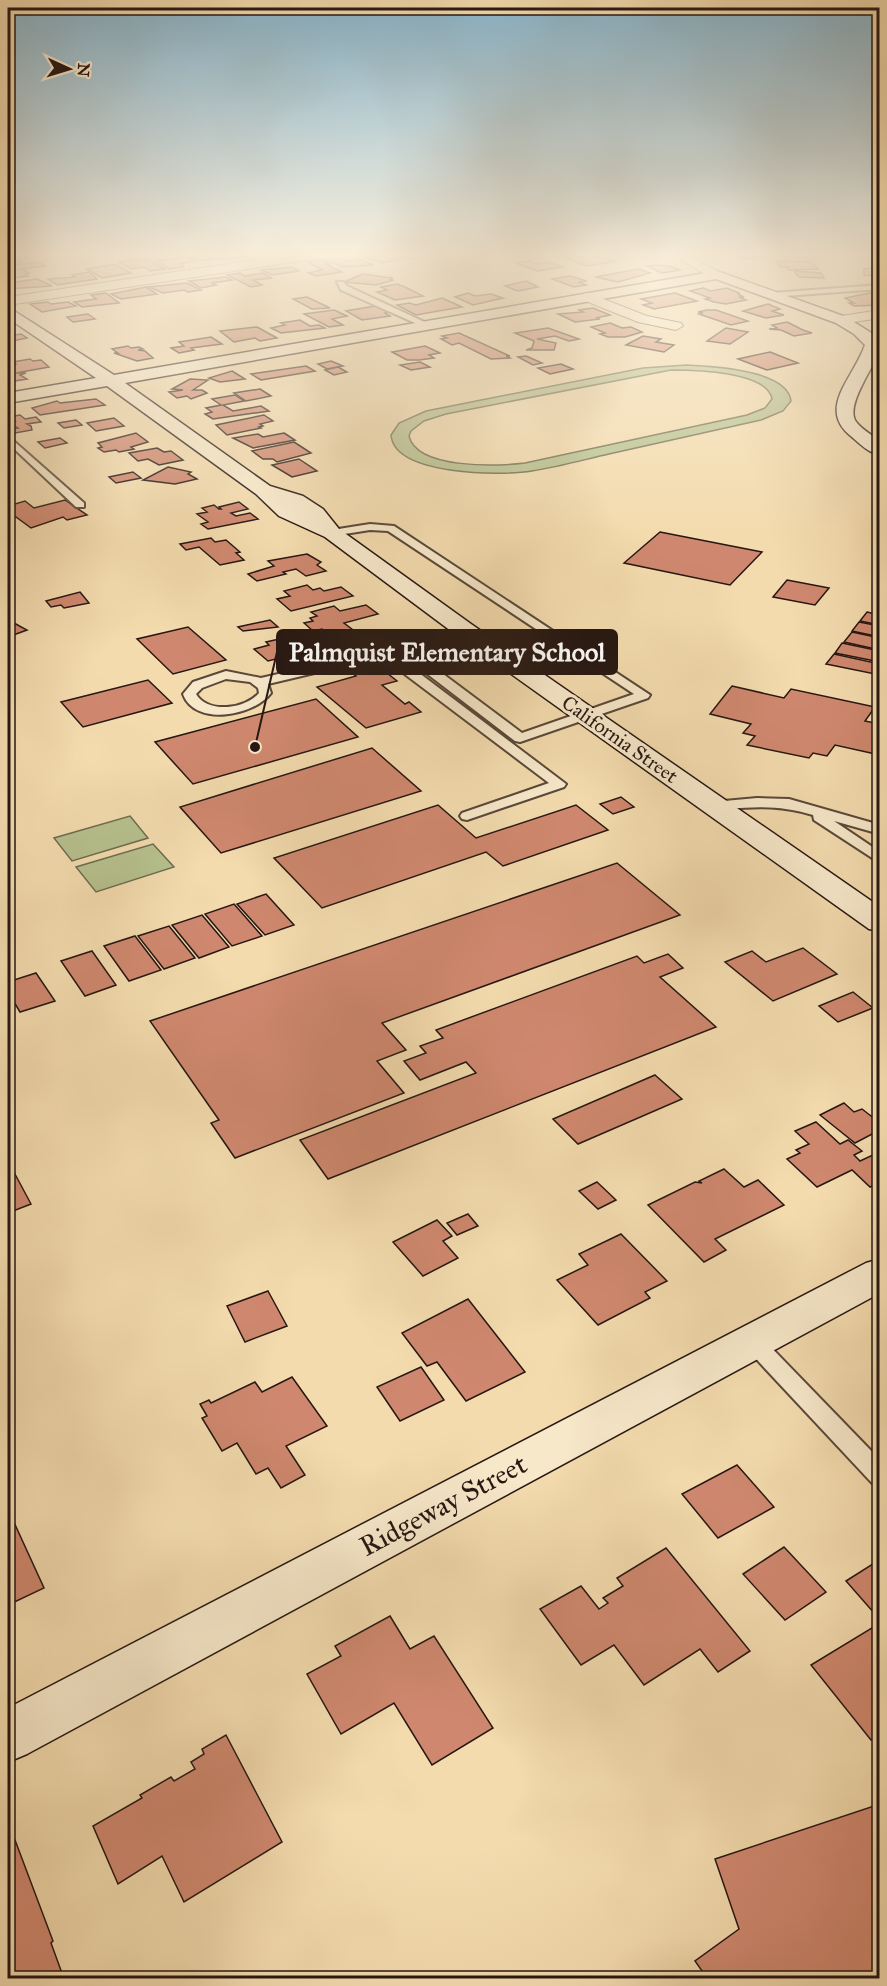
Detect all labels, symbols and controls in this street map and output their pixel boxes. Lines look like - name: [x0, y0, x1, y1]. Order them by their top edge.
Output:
- north arrow: [39, 39, 99, 99]
- text: N: [73, 63, 93, 78]
- callout: Palmquist Elementary School: [277, 630, 617, 674]
- text: Palmquist Elementary School: [289, 636, 606, 668]
- street label: California Street: [557, 690, 683, 788]
- street label: Ridgeway Street: [353, 1446, 533, 1564]

